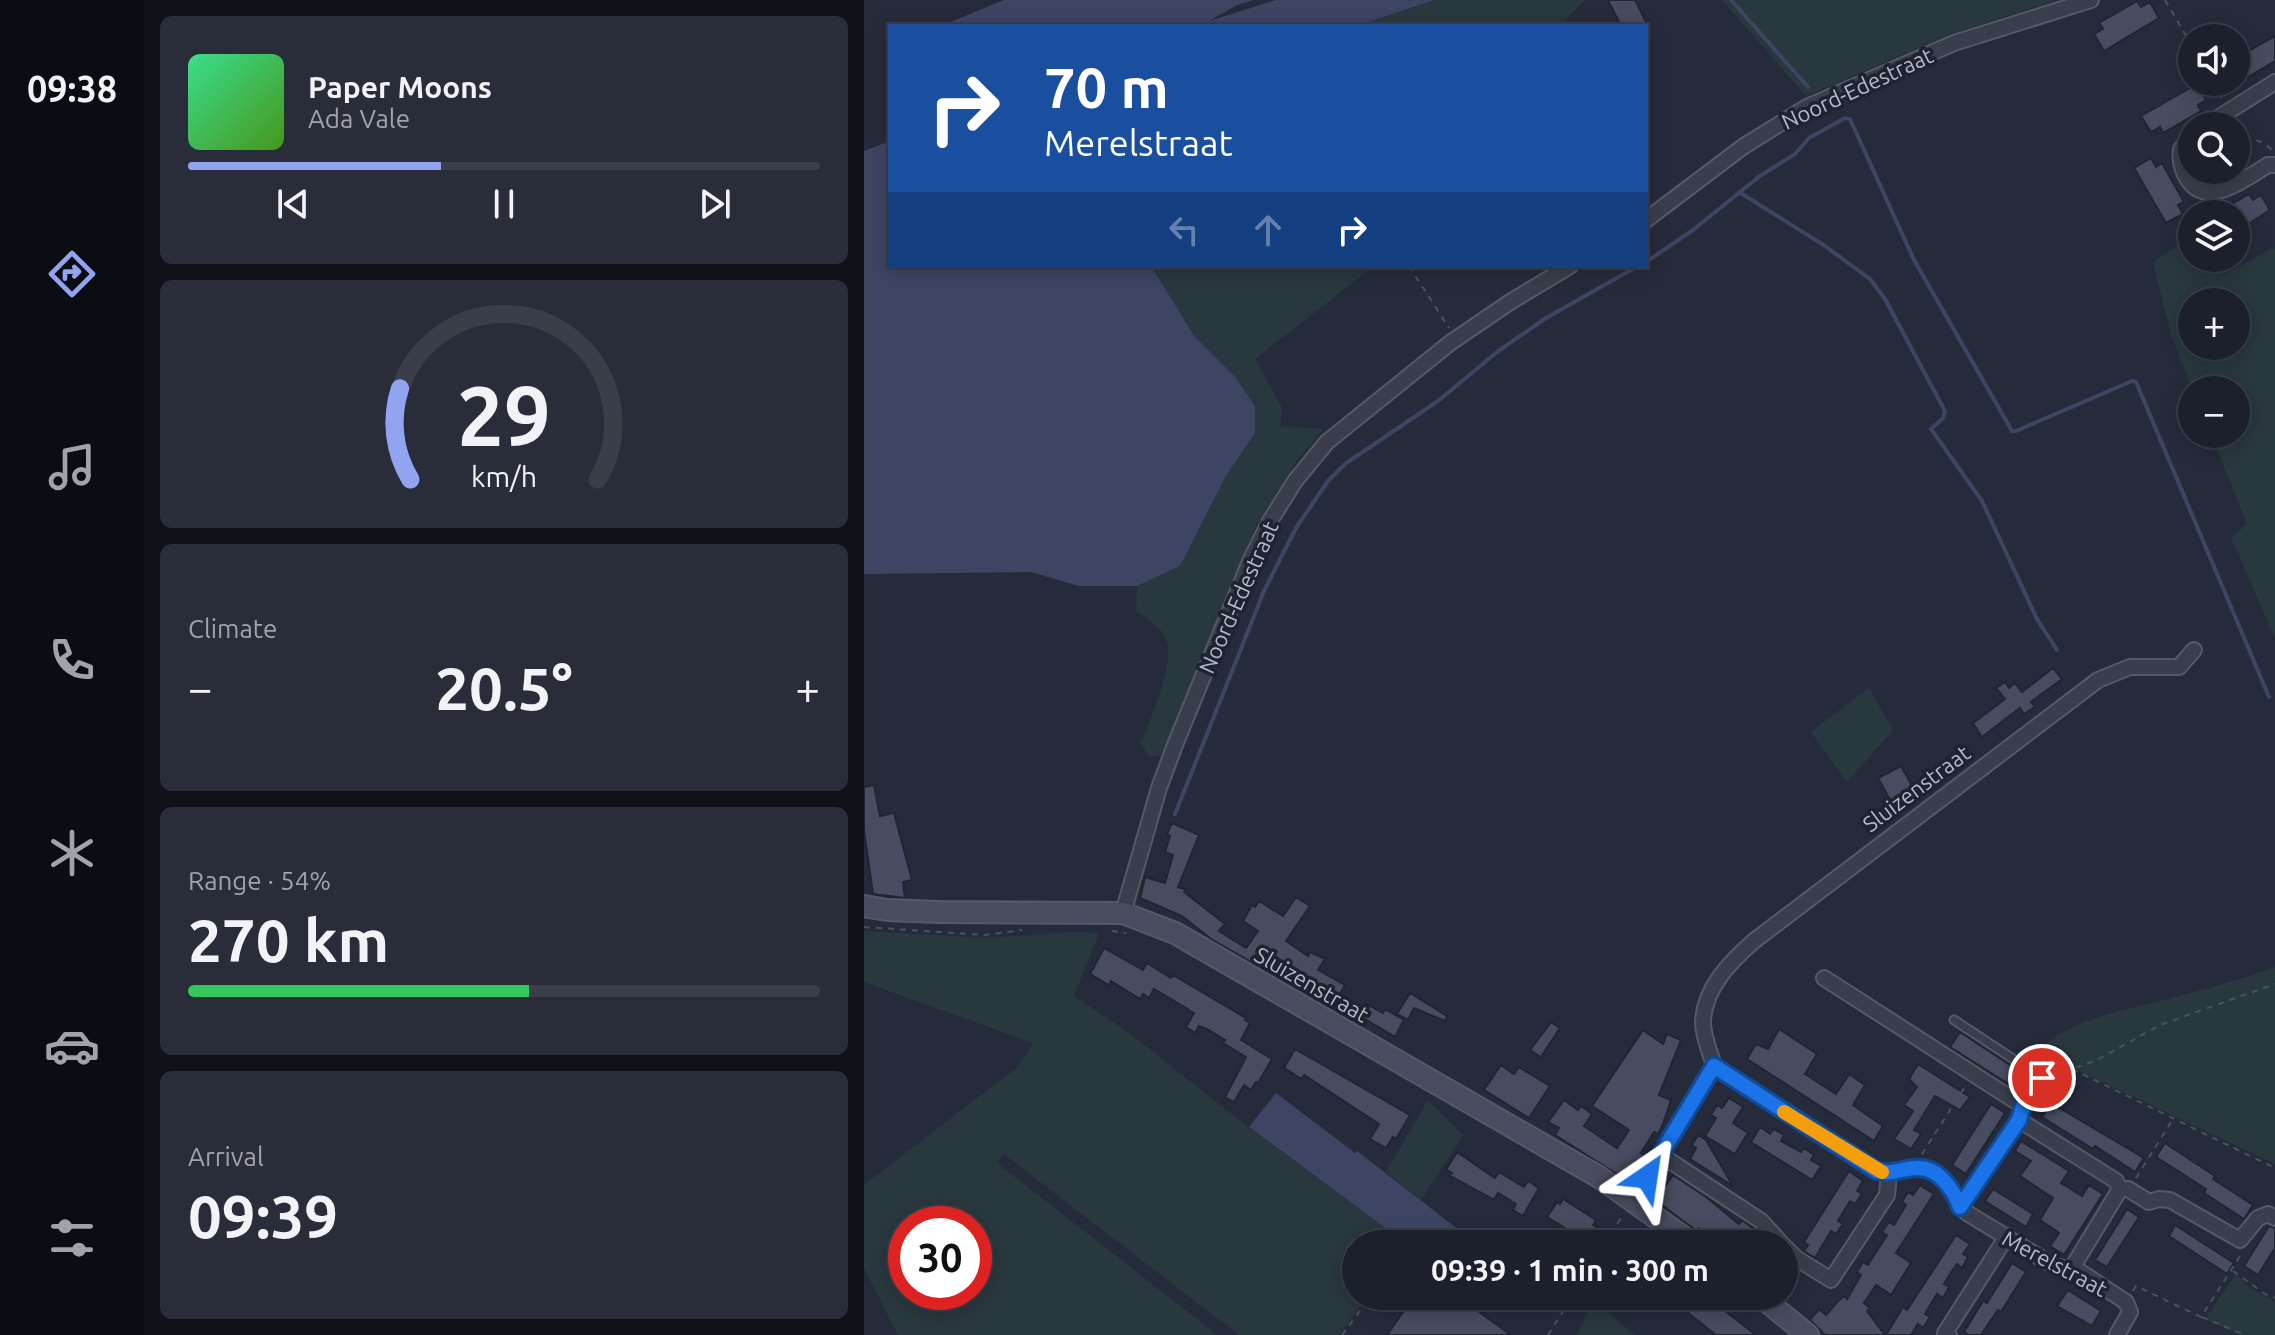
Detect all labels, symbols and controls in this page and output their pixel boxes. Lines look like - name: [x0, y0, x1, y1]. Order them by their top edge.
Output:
- map controls: [2178, 24, 2250, 448]
- button: sound: [2178, 24, 2250, 96]
- street label: Noord-Edestraat: [1777, 42, 1937, 134]
- icon: right: [912, 56, 1016, 160]
- text: 70 m: [1044, 56, 1169, 119]
- text: 09:38: [27, 68, 117, 109]
- text: Paper Moons: [308, 70, 492, 104]
- text: Ada Vale: [308, 104, 410, 133]
- button: search: [2178, 112, 2250, 184]
- text: Merelstraat: [1044, 122, 1233, 163]
- icon: previous: [271, 182, 315, 226]
- icon: pause: [482, 182, 526, 226]
- icon: next: [693, 182, 737, 226]
- button: layers: [2178, 200, 2250, 272]
- icon: left: [1162, 208, 1206, 252]
- icon: ahead: [1246, 208, 1290, 252]
- icon: right: [1330, 208, 1374, 252]
- icon: directions: [44, 246, 100, 302]
- button: +: [2178, 288, 2250, 360]
- text: 29: [457, 367, 551, 461]
- button: −: [2178, 376, 2250, 448]
- icon: music: [44, 439, 100, 495]
- text: km/h: [471, 460, 537, 492]
- street label: Noord-Edestraat: [1193, 517, 1283, 677]
- text: Climate: [188, 614, 277, 643]
- icon: phone: [44, 632, 100, 688]
- text: 20.5°: [435, 654, 573, 721]
- text: −: [188, 663, 213, 712]
- text: +: [795, 663, 820, 712]
- street label: Sluizenstraat: [1858, 739, 1975, 836]
- icon: climate: [44, 825, 100, 881]
- text: Range · 54%: [188, 866, 331, 895]
- text: 270 km: [188, 906, 389, 973]
- street label: Sluizenstraat: [1250, 941, 1374, 1027]
- icon: car: [44, 1018, 100, 1074]
- pin: [2008, 1044, 2076, 1112]
- icon: arrive: [2020, 1056, 2064, 1100]
- position arrow: [1605, 1135, 1689, 1219]
- text: Arrival: [188, 1142, 264, 1171]
- text: 09:39: [188, 1182, 338, 1249]
- speed limit sign: 30: [888, 1206, 992, 1310]
- icon: filters: [44, 1210, 100, 1266]
- street label: Merelstraat: [1998, 1225, 2112, 1301]
- text: 09:39 · 1 min · 300 m: [1431, 1253, 1709, 1287]

